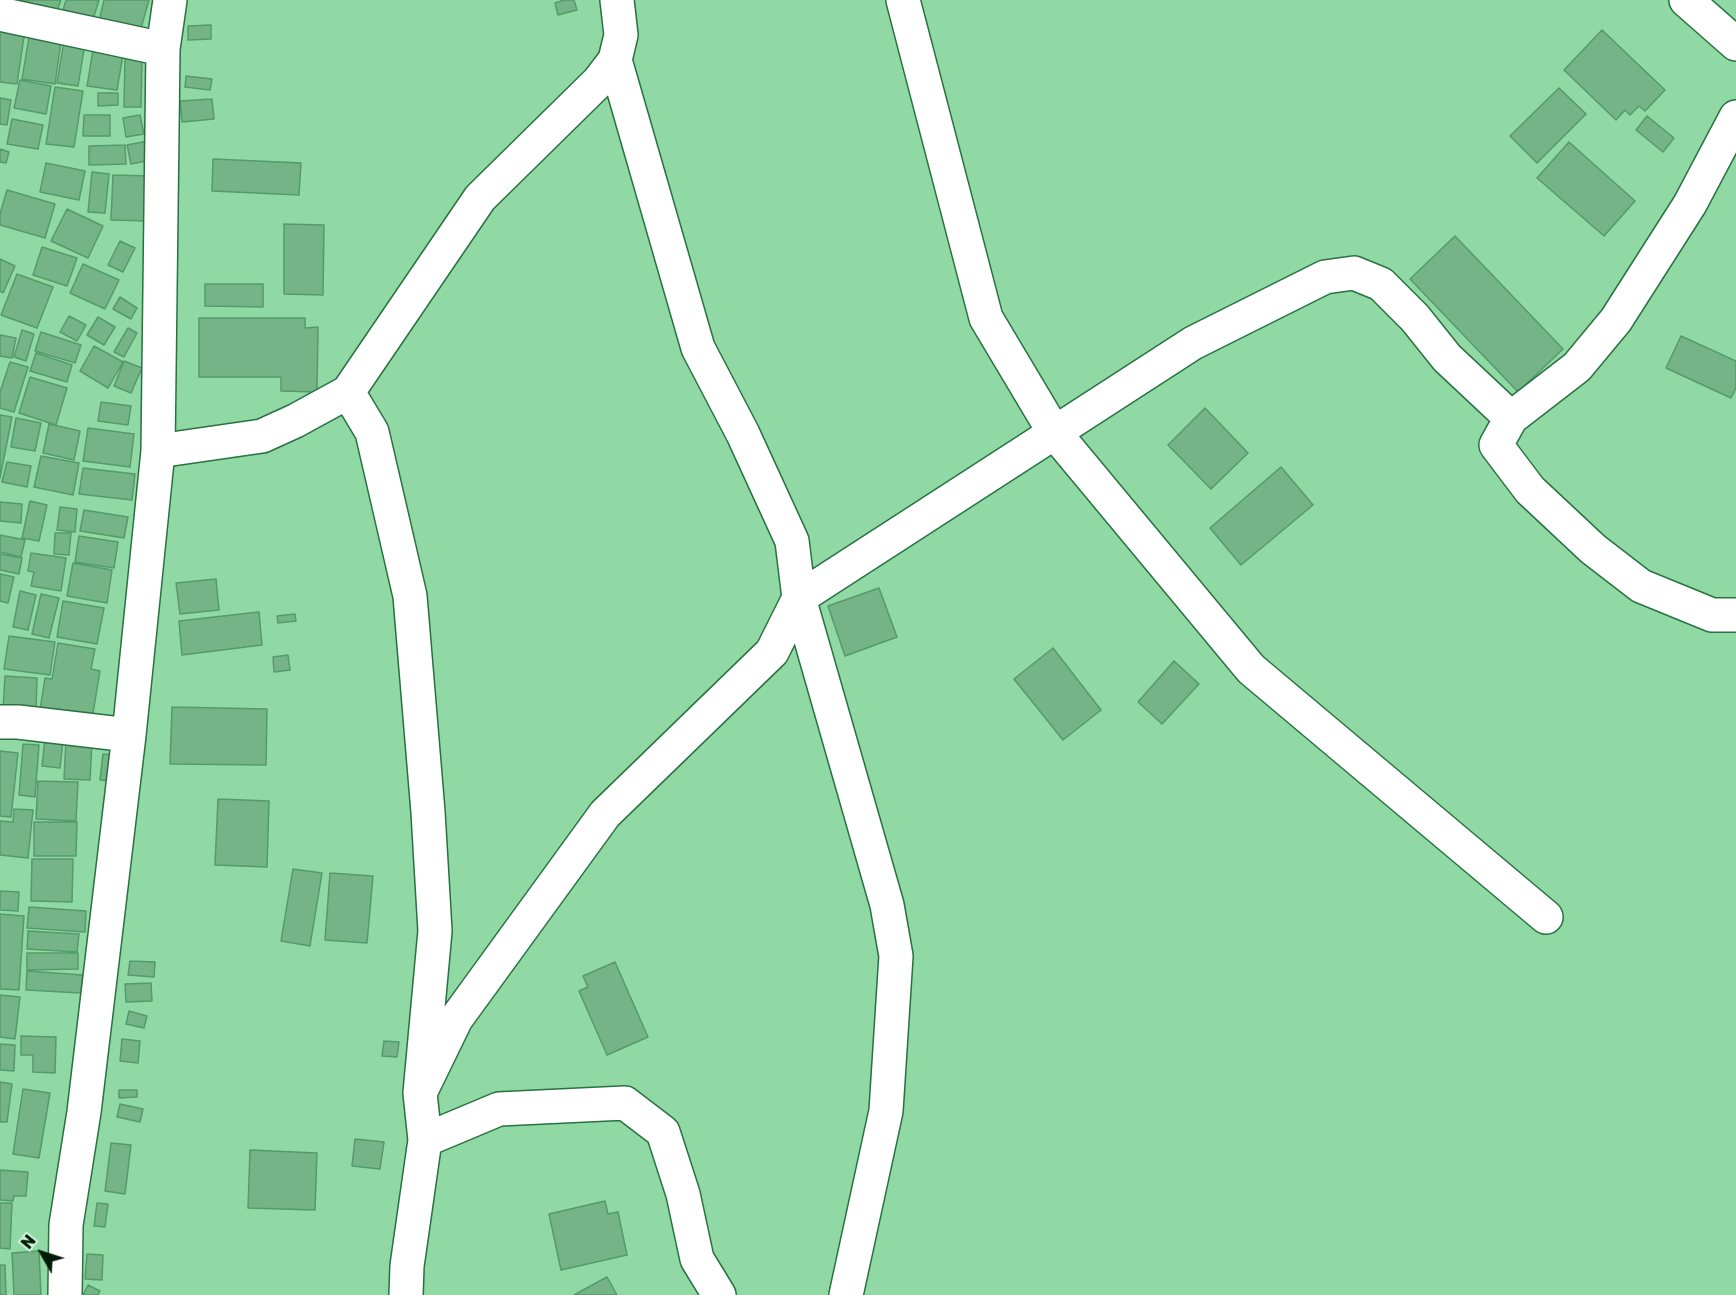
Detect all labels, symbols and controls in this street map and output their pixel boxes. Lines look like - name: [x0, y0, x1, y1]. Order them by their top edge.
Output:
- north arrow: [12, 1223, 72, 1283]
- text: N: [16, 1231, 40, 1253]

